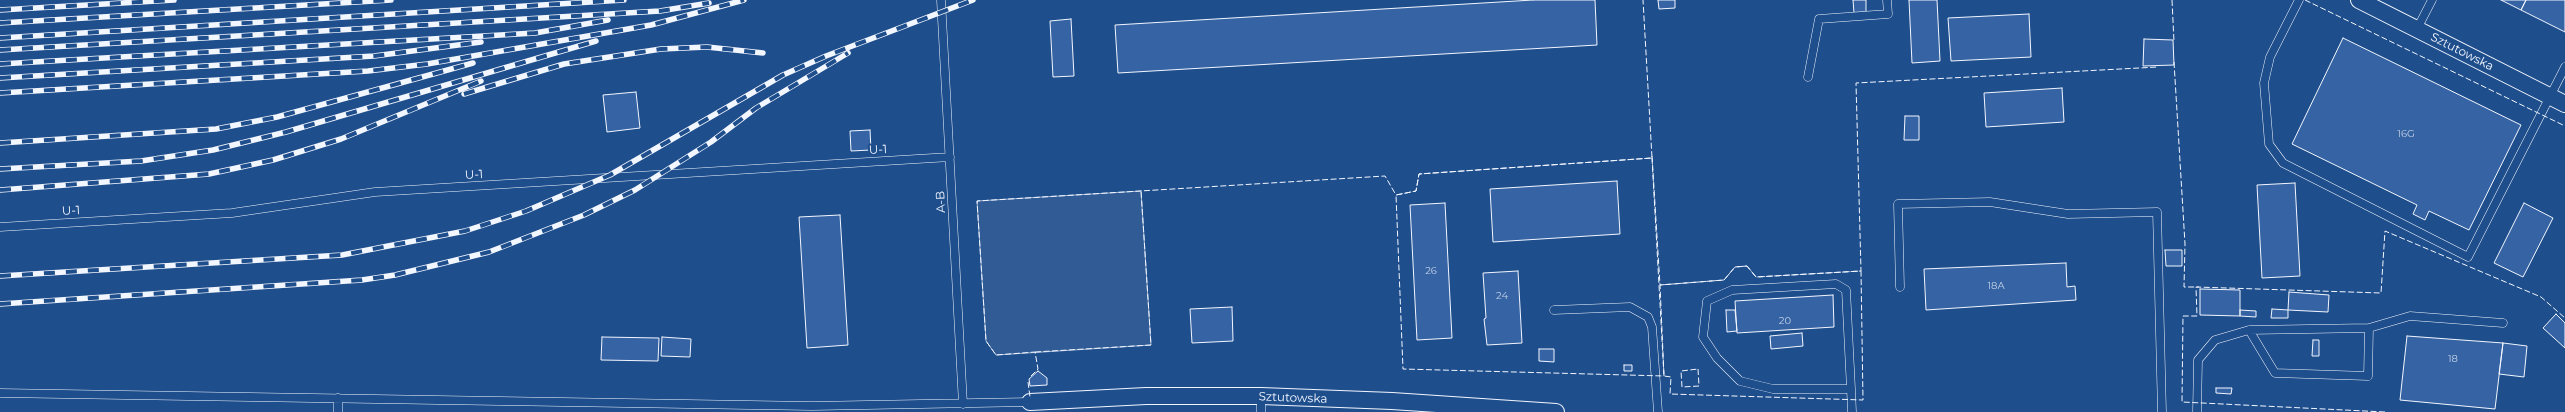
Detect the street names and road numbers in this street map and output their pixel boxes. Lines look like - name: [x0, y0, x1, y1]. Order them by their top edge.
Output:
- street label: Sztutowska: [2428, 30, 2496, 74]
- street label: U-1: [869, 142, 887, 158]
- street label: U-1: [465, 167, 483, 183]
- street label: A-B: [933, 191, 949, 213]
- street label: U-1: [62, 203, 80, 219]
- street label: Sztutowska: [1258, 390, 1328, 406]

